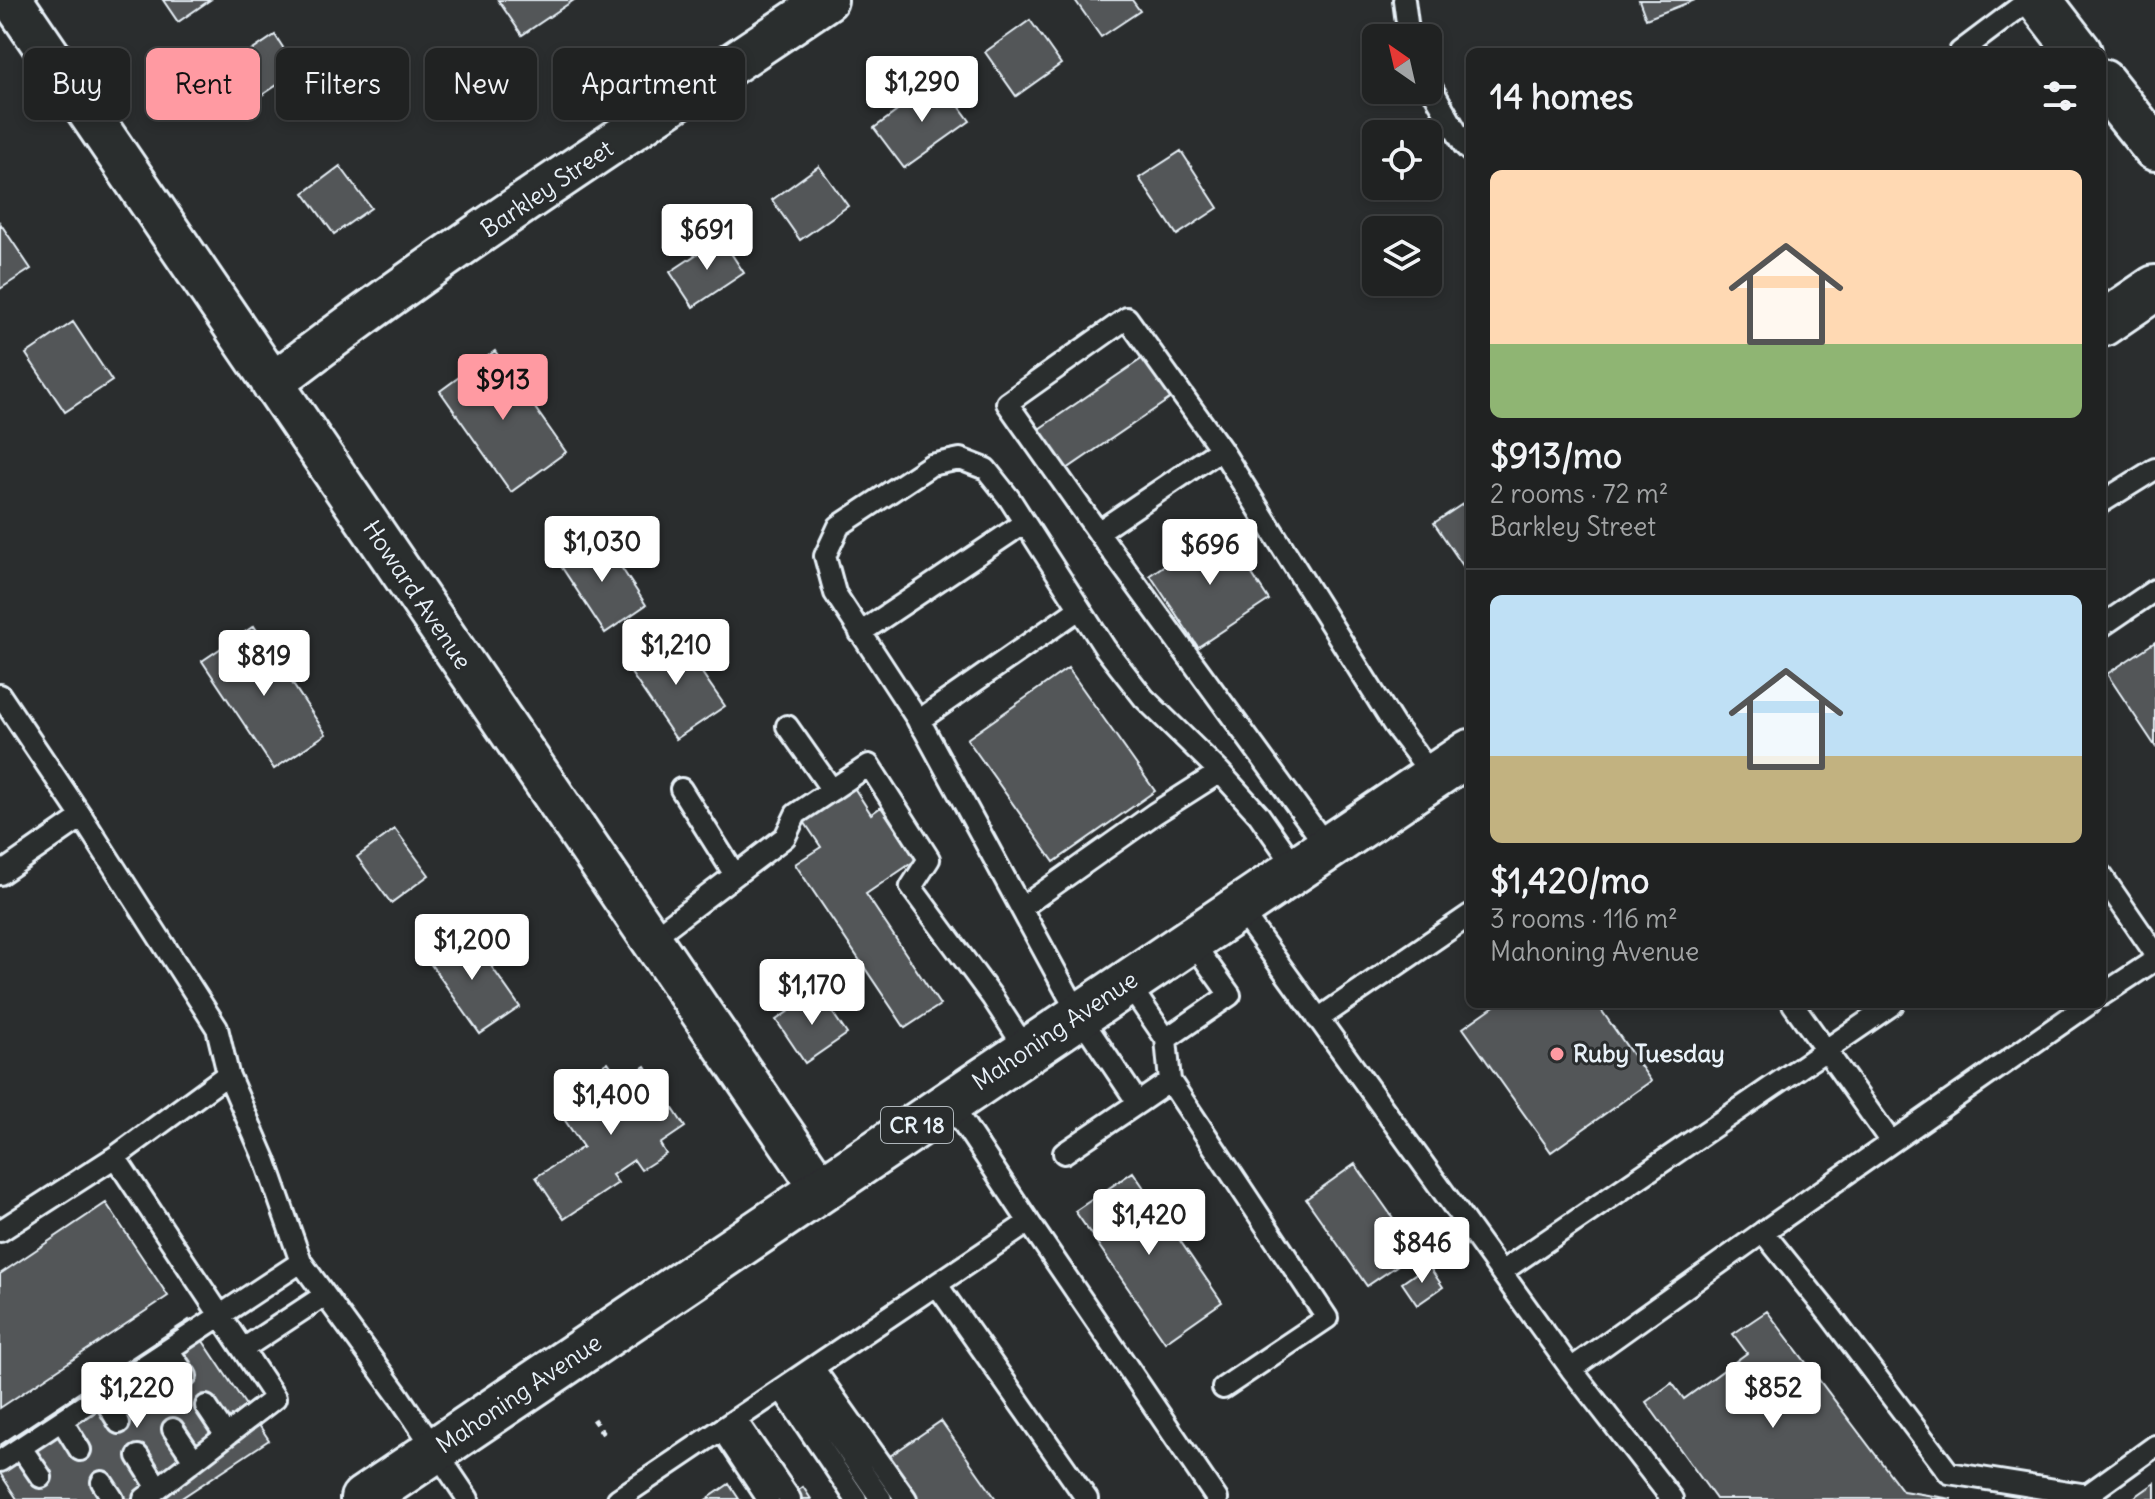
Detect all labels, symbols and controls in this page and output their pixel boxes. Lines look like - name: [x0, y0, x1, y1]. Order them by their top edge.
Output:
- north arrow: [1362, 24, 1442, 104]
- map controls: [1362, 24, 1442, 296]
- chip: Buy: [24, 48, 130, 120]
- chip: Rent: [146, 48, 260, 120]
- chip: Filters: [276, 48, 409, 120]
- chip: New: [425, 48, 537, 120]
- chip: Apartment: [553, 48, 745, 120]
- pin: $1,290: [857, 56, 987, 124]
- text: $1,290: [884, 65, 960, 98]
- icon: filters: [2038, 74, 2082, 118]
- text: 14 homes: [1490, 75, 1634, 118]
- button: locate: [1362, 120, 1442, 200]
- street label: Barkley Street: [475, 133, 618, 243]
- pin: $691: [660, 204, 754, 272]
- text: $691: [680, 213, 734, 246]
- button: layers: [1362, 216, 1442, 296]
- icon: home: [1714, 222, 1858, 366]
- pin: $913: [456, 354, 550, 422]
- text: $913: [476, 363, 530, 396]
- text: $913/mo: [1490, 434, 1622, 477]
- text: 2 rooms · 72 m²: [1490, 477, 1669, 510]
- text: Barkley Street: [1490, 510, 1656, 543]
- street label: Howard Avenue: [357, 514, 479, 675]
- pin: $1,030: [537, 516, 667, 584]
- pin: $696: [1163, 519, 1257, 587]
- text: $1,030: [563, 525, 641, 558]
- text: $696: [1180, 528, 1240, 561]
- pin: $1,210: [611, 619, 741, 687]
- text: $1,210: [640, 628, 712, 661]
- pin: $819: [217, 630, 311, 698]
- text: $819: [237, 639, 291, 672]
- icon: home: [1714, 647, 1858, 791]
- text: $1,420/mo: [1490, 859, 1649, 902]
- text: 3 rooms · 116 m²: [1490, 902, 1678, 935]
- pin: $1,200: [407, 914, 537, 982]
- text: $1,200: [433, 923, 511, 956]
- text: Mahoning Avenue: [1490, 935, 1699, 968]
- pin: $1,170: [747, 959, 877, 1027]
- street label: Mahoning Avenue: [966, 964, 1143, 1097]
- text: $1,170: [778, 968, 846, 1001]
- place label: Ruby Tuesday: [1573, 1038, 1725, 1068]
- marker: Ruby Tuesday: [1548, 1045, 1566, 1063]
- pin: $1,400: [546, 1069, 676, 1137]
- text: $1,400: [572, 1078, 650, 1111]
- road number: CR 18: [881, 1107, 953, 1143]
- pin: $1,420: [1084, 1189, 1214, 1257]
- text: $1,420: [1111, 1198, 1187, 1231]
- pin: $846: [1375, 1217, 1469, 1285]
- text: $846: [1392, 1226, 1452, 1259]
- street label: Mahoning Avenue: [430, 1327, 607, 1460]
- pin: $1,220: [72, 1362, 202, 1430]
- pin: $852: [1726, 1362, 1820, 1430]
- text: $1,220: [99, 1371, 175, 1404]
- text: $852: [1744, 1371, 1802, 1404]

